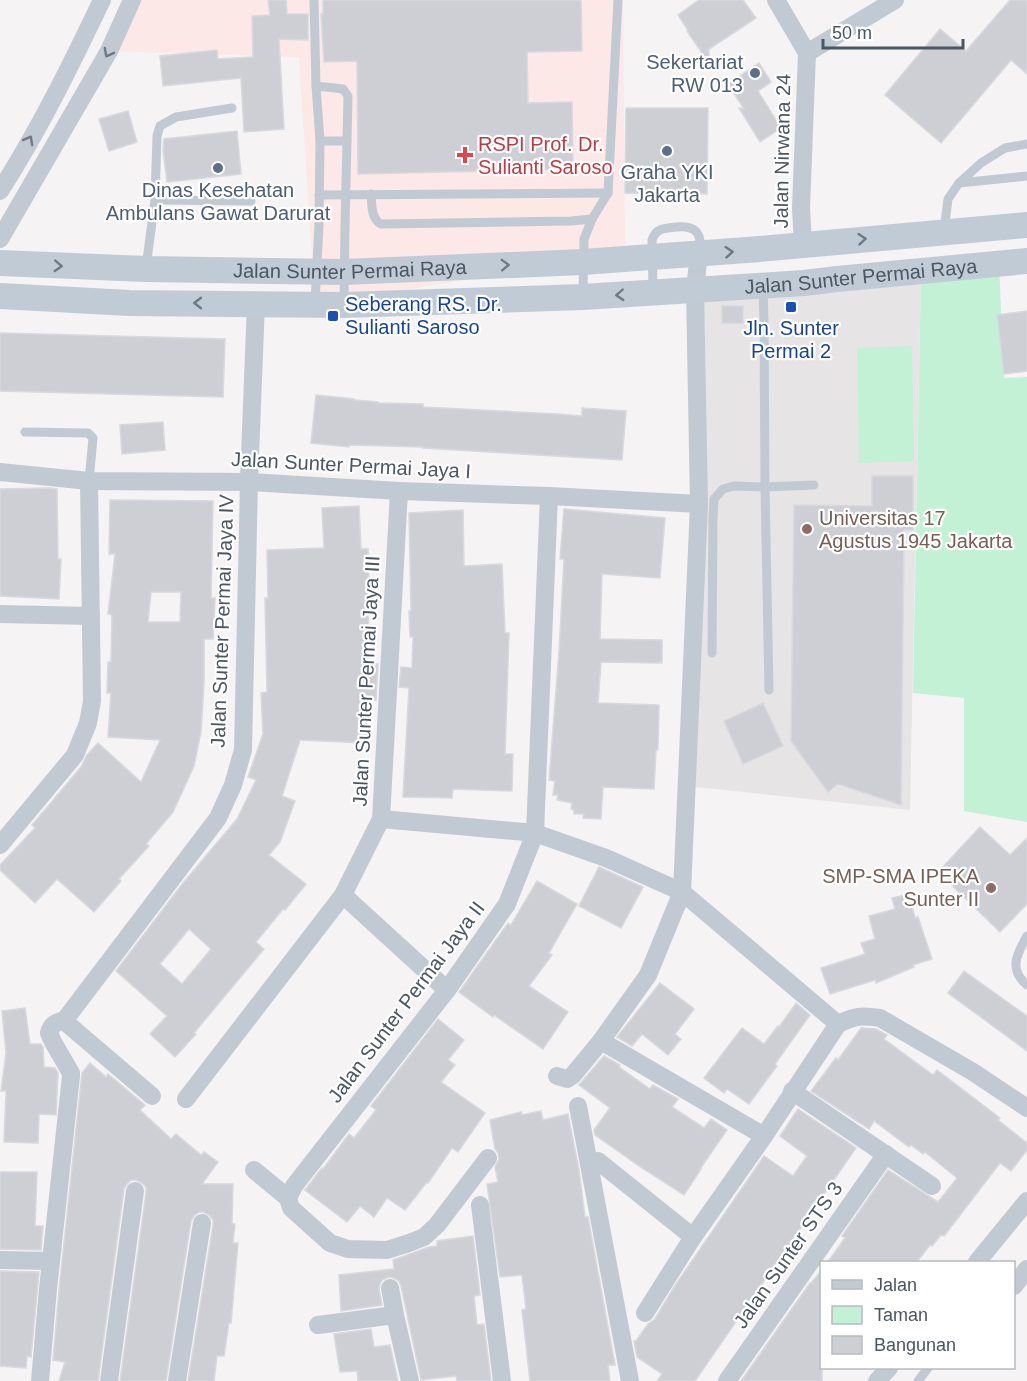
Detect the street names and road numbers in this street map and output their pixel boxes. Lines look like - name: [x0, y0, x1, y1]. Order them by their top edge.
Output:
- street label: Jalan Nirwana 24: [770, 74, 794, 228]
- street label: Jalan Sunter Permai Raya: [744, 255, 979, 298]
- street label: Jalan Sunter Permai Raya: [233, 256, 468, 283]
- street label: Jalan Sunter Permai Jaya I: [231, 448, 471, 482]
- street label: Jalan Sunter Permai Jaya IV: [207, 493, 237, 748]
- street label: Jalan Sunter Permai Jaya III: [348, 555, 384, 807]
- street label: Jalan Sunter Permai Jaya II: [323, 897, 489, 1107]
- street label: Jalan Sunter STS 3: [729, 1178, 847, 1332]

